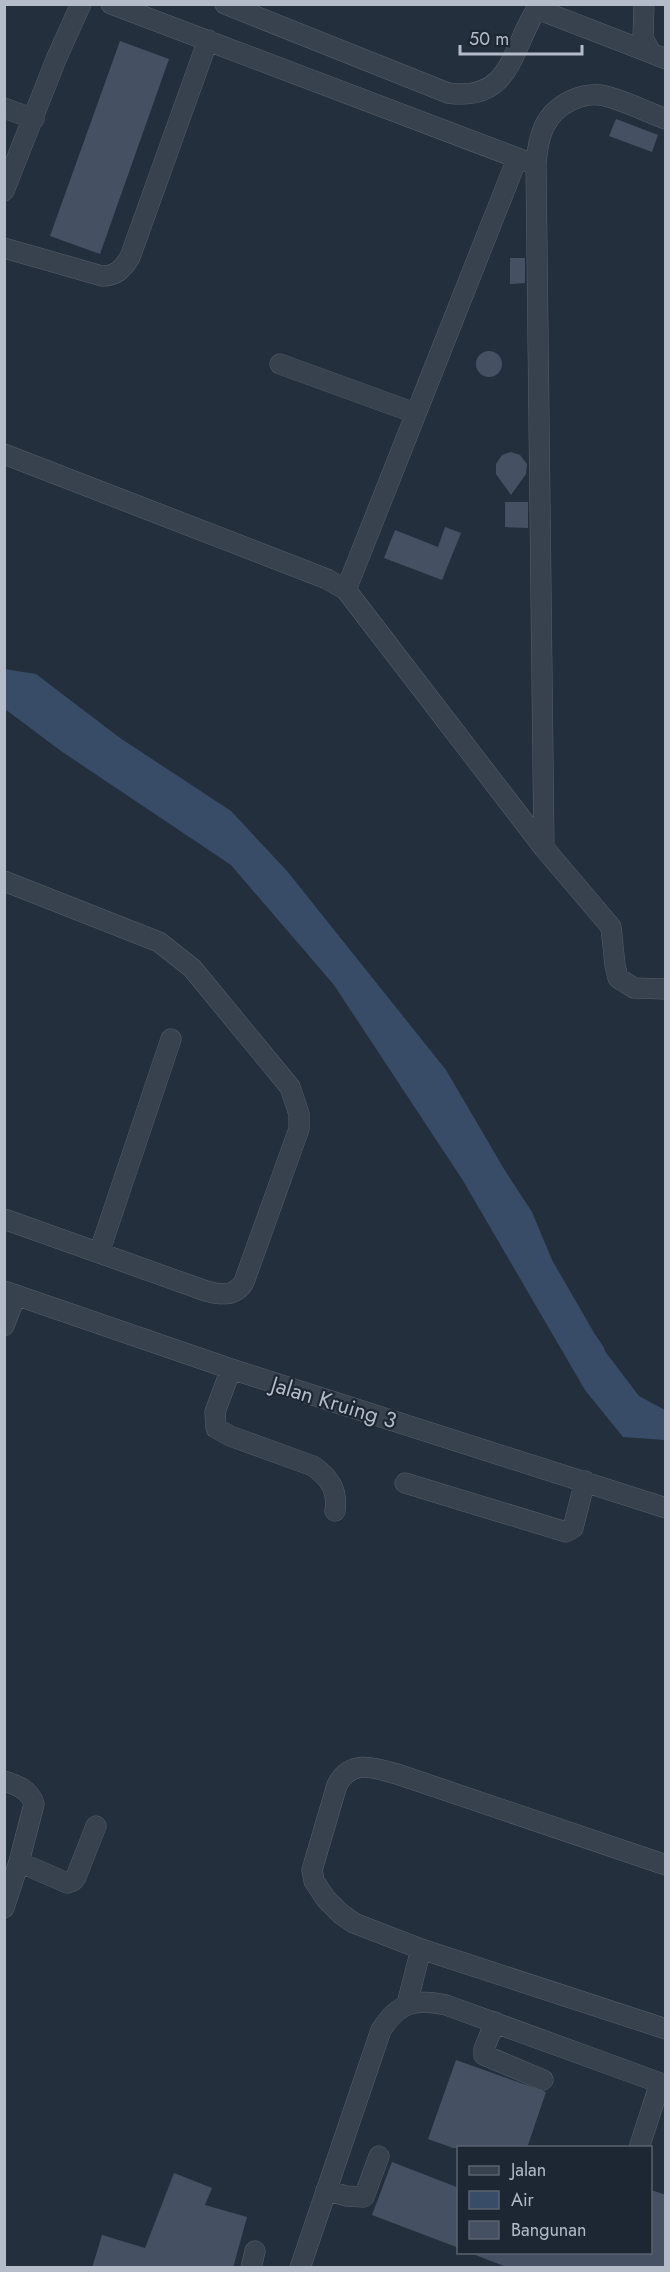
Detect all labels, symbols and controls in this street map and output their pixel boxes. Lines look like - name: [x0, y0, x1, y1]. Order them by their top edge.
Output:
- scale bar: [460, 18, 582, 56]
- text: 50 m: [469, 26, 509, 52]
- street label: Jalan Kruing 3: [264, 1367, 401, 1436]
- legend: [457, 2146, 652, 2254]
- text: Jalan: [509, 2157, 546, 2183]
- text: Air: [511, 2187, 535, 2213]
- text: Bangunan: [511, 2217, 586, 2243]

